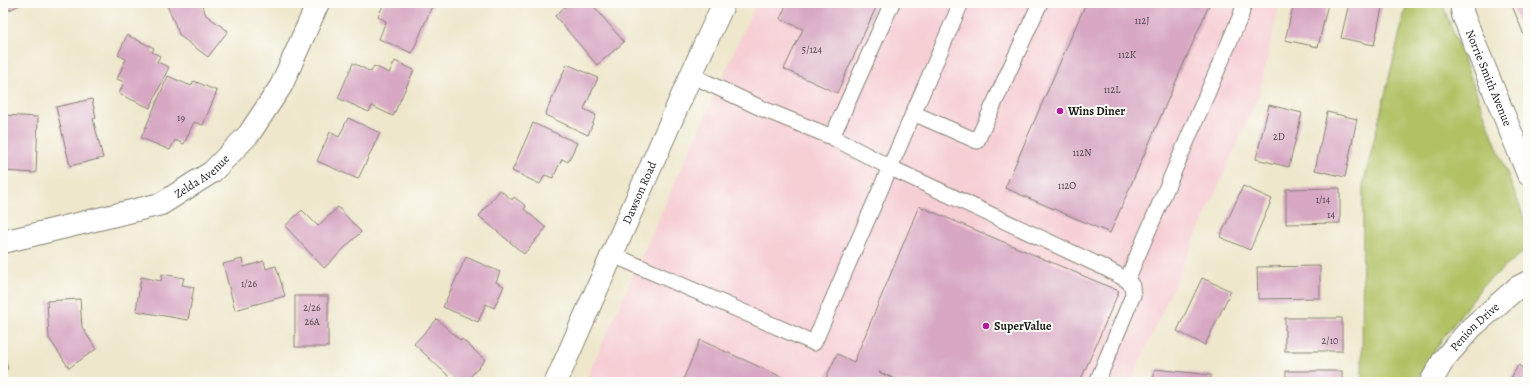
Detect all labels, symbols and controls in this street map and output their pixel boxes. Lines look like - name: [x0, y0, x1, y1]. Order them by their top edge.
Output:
- house number: 112J: [1135, 14, 1149, 27]
- street label: Norrie Smith Avenue: [1462, 27, 1516, 128]
- house number: 5/124: [802, 43, 823, 56]
- house number: 112K: [1118, 48, 1137, 61]
- house number: 112L: [1104, 83, 1121, 96]
- place label: Wins Diner: [1067, 103, 1125, 119]
- marker: Wins Diner: [1055, 106, 1065, 116]
- house number: 19: [177, 111, 185, 124]
- house number: 2D: [1273, 130, 1285, 143]
- house number: 112N: [1073, 146, 1091, 159]
- street label: Zelda Avenue: [171, 151, 233, 202]
- street label: Dawson Road: [619, 158, 661, 226]
- house number: 112O: [1058, 179, 1076, 192]
- house number: 1/14: [1316, 193, 1331, 206]
- house number: 14: [1327, 208, 1335, 221]
- house number: 1/26: [241, 277, 257, 290]
- street label: Penion Drive: [1446, 299, 1503, 355]
- house number: 2/26: [303, 301, 321, 314]
- house number: 26A: [304, 315, 320, 328]
- place label: SuperValue: [994, 318, 1052, 334]
- marker: SuperValue: [981, 321, 991, 331]
- house number: 2/10: [1322, 334, 1338, 347]

